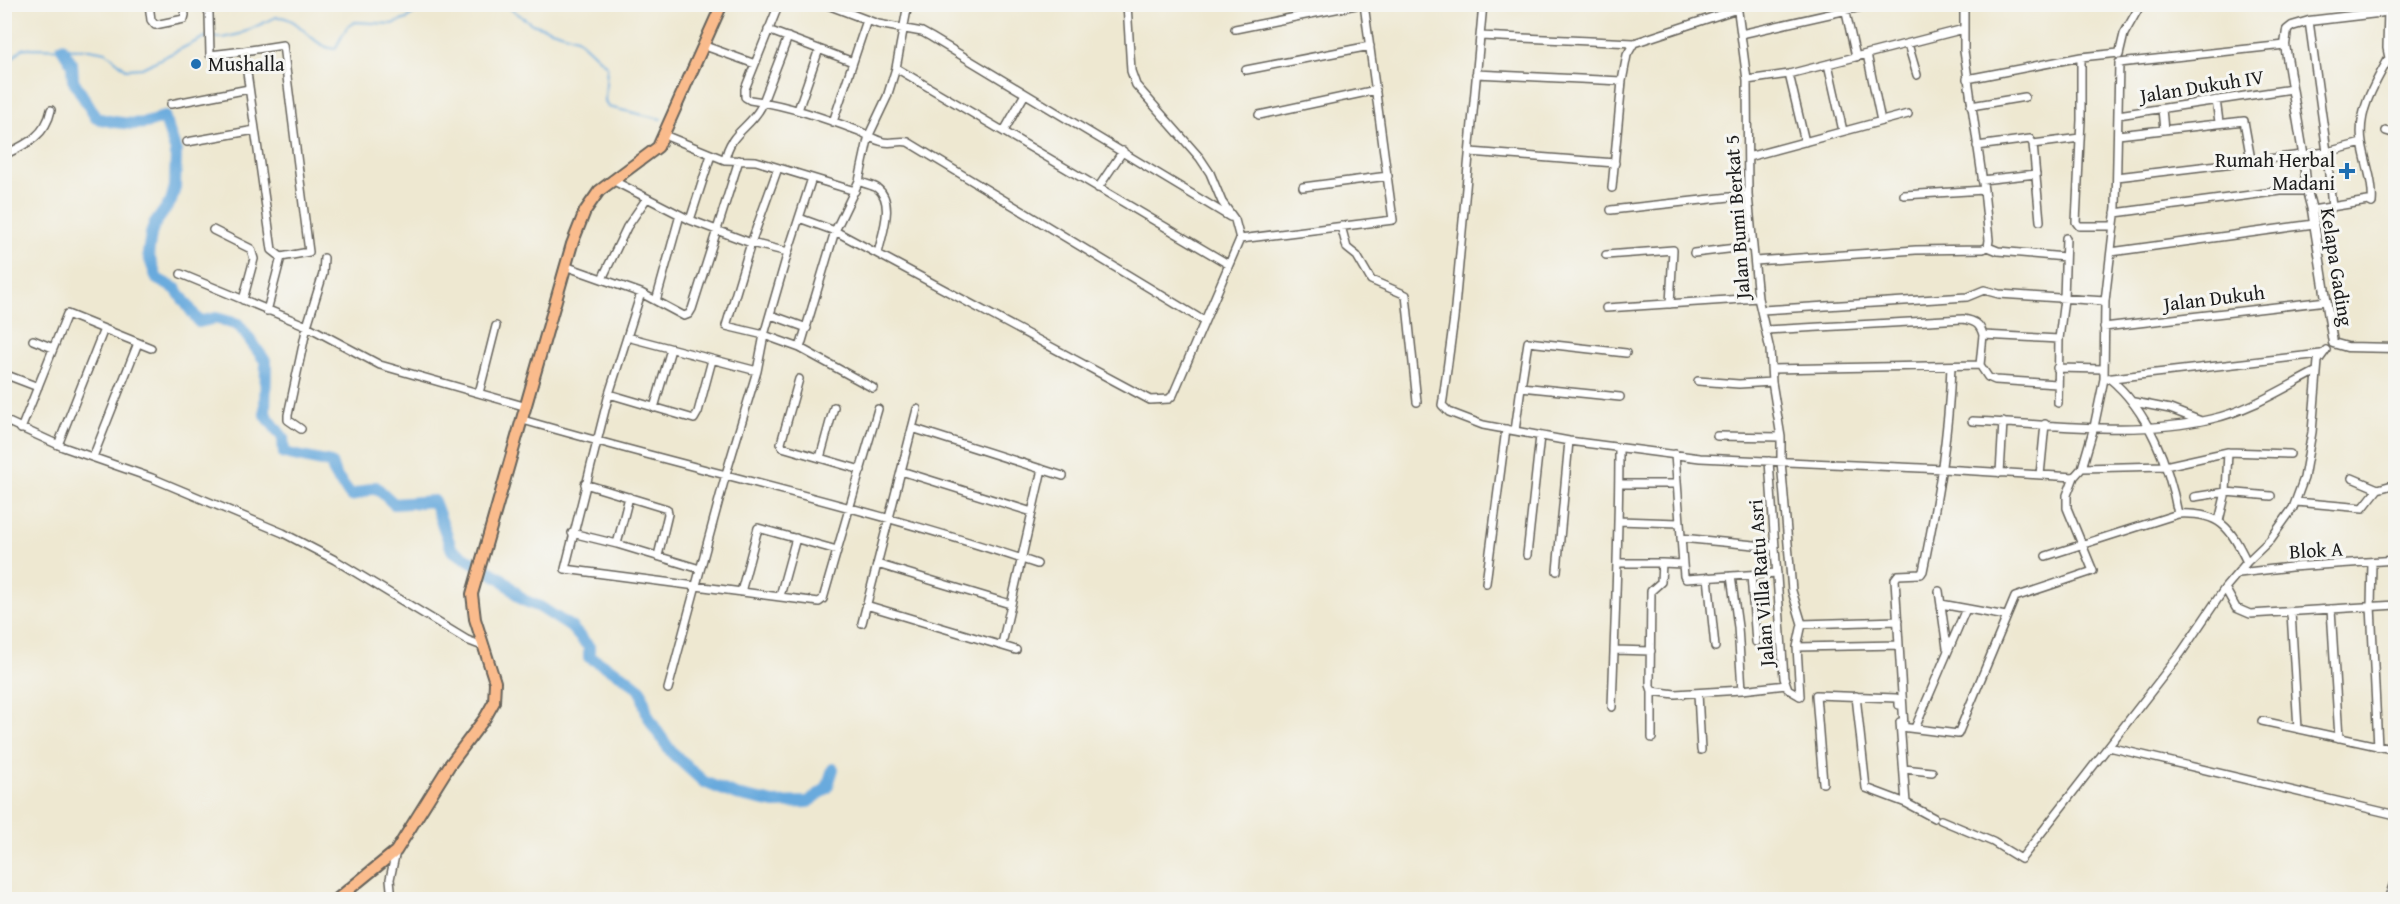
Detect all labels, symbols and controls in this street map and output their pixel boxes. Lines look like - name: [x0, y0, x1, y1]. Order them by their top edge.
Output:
- place label: Mushalla: [208, 49, 285, 78]
- marker: Mushalla: [189, 57, 203, 71]
- street label: Jalan Dukuh IV: [2135, 61, 2266, 110]
- street label: Jalan Bumi Berkat 5: [1716, 134, 1757, 303]
- place label: Rumah Herbal Madani: [2215, 145, 2335, 197]
- marker: Rumah Herbal Madani: [2340, 164, 2354, 178]
- street label: Kelapa Gading: [2314, 206, 2361, 328]
- street label: Jalan Dukuh: [2159, 277, 2266, 318]
- street label: Jalan Villa Ratu Asri: [1740, 498, 1781, 671]
- street label: Blok A: [2288, 534, 2344, 565]

